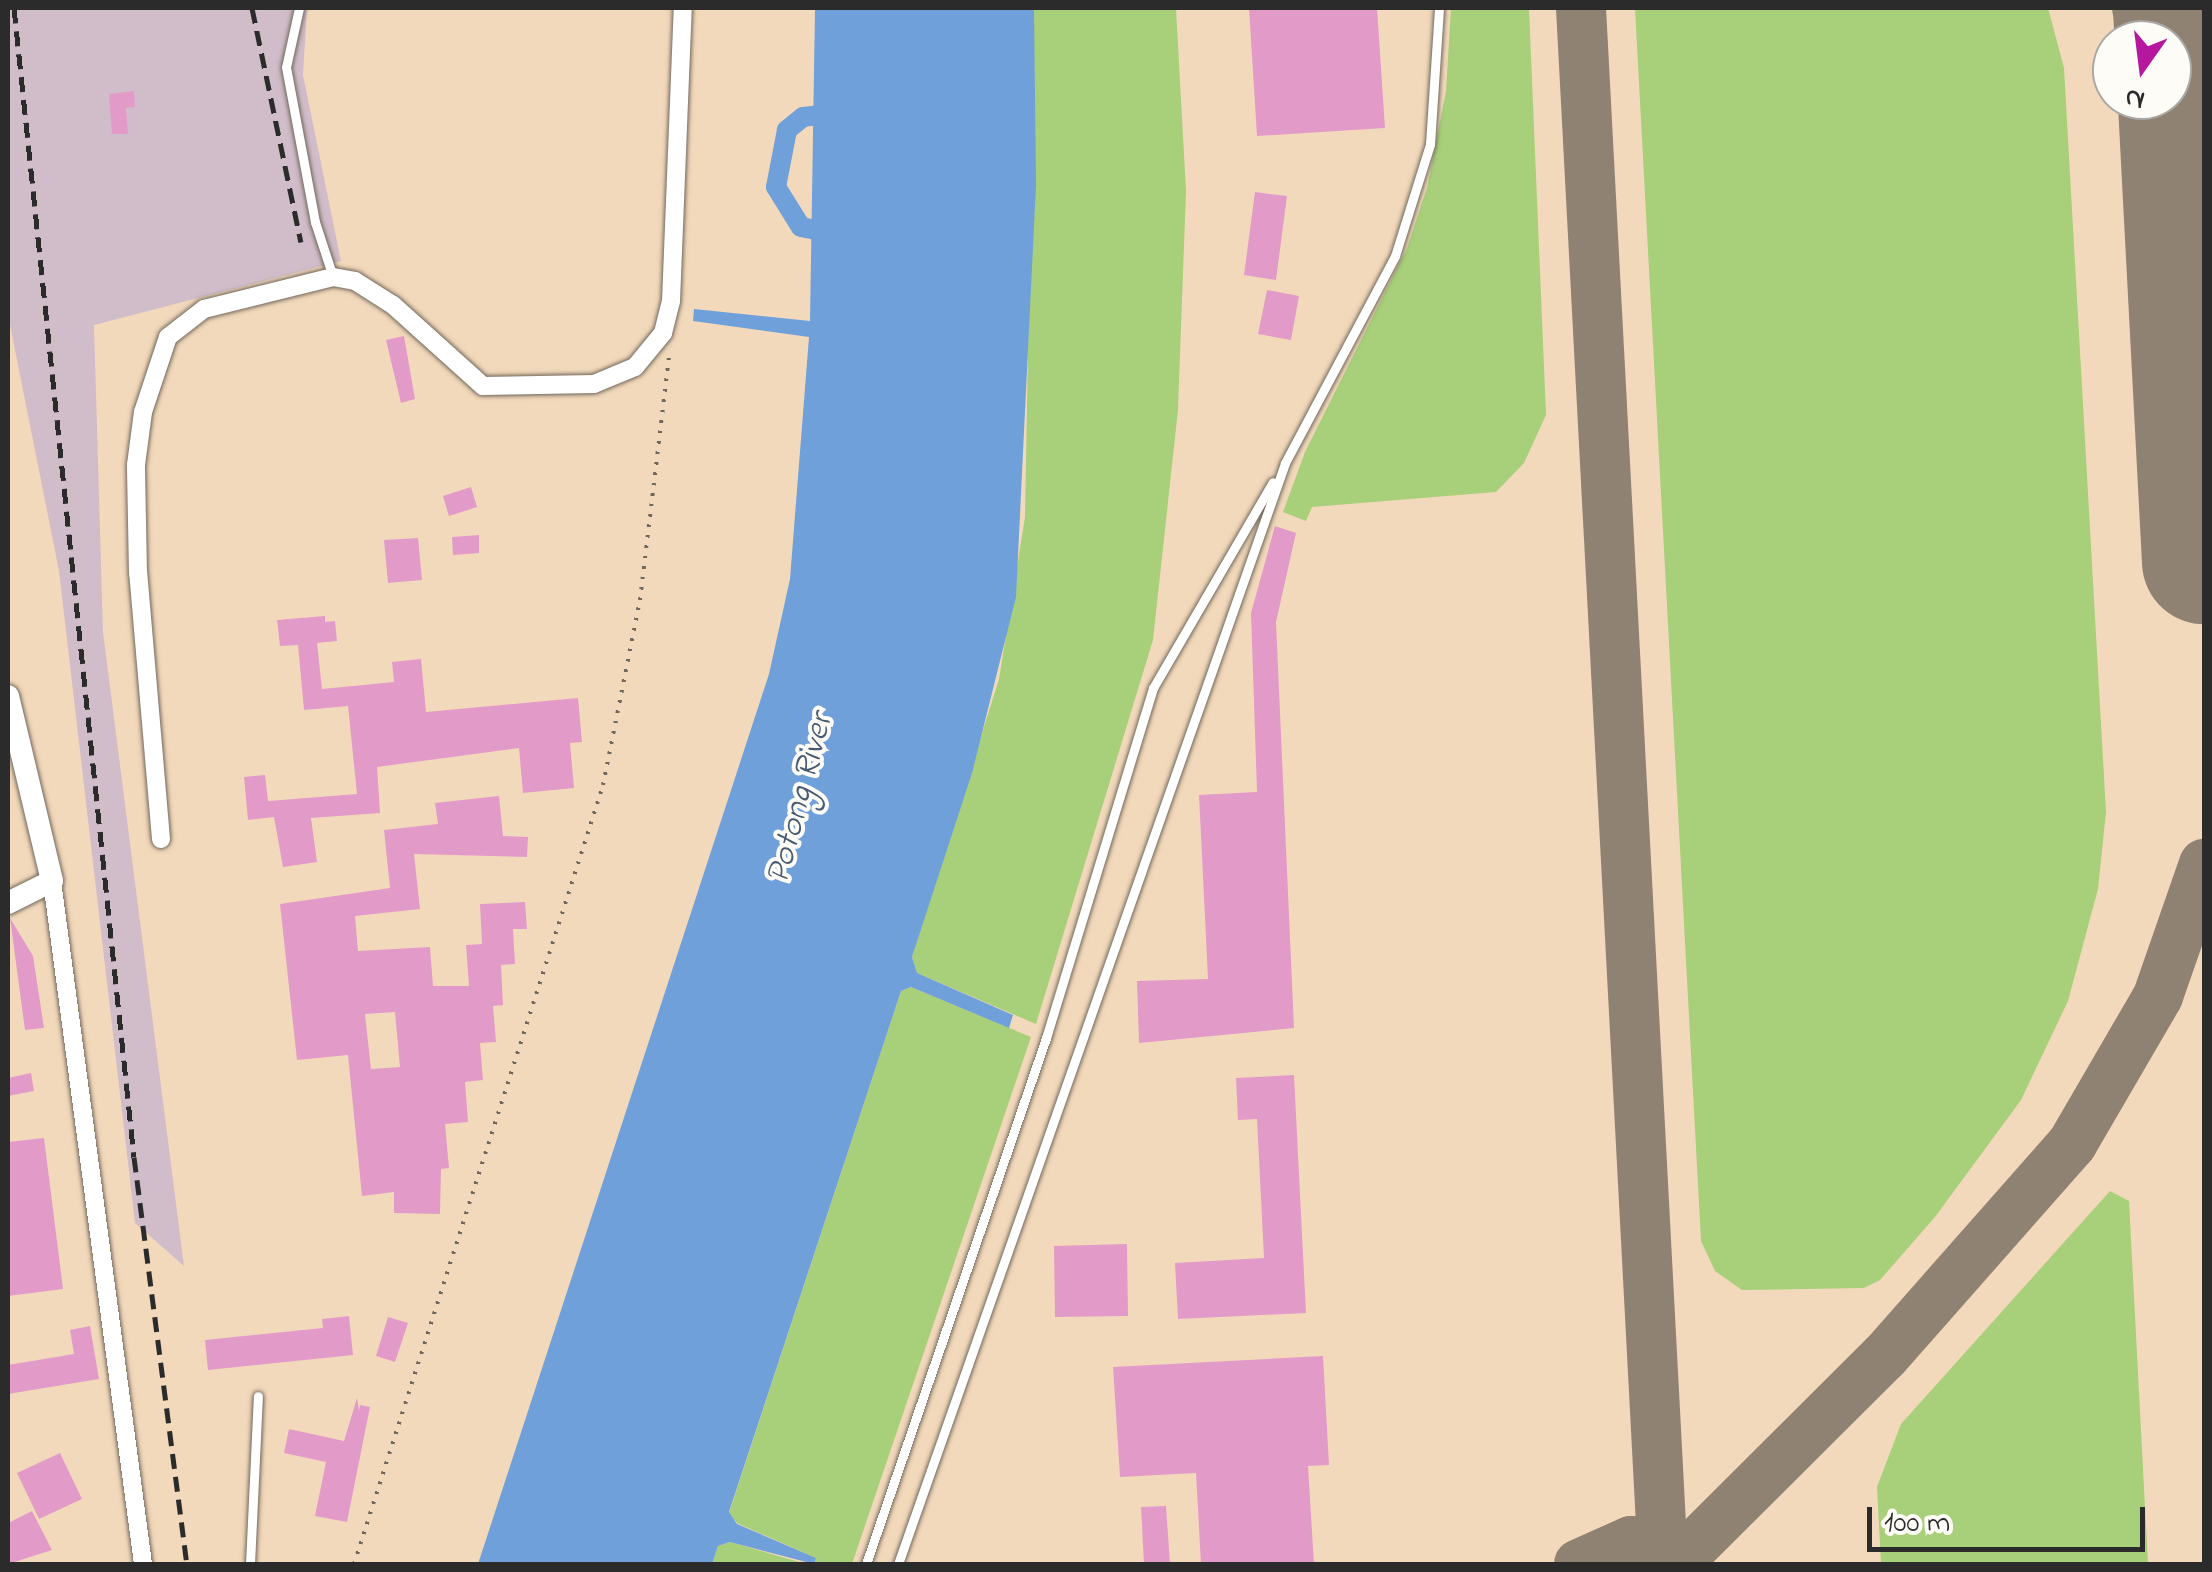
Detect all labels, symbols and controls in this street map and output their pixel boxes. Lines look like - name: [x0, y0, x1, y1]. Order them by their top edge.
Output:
- north arrow: [2092, 20, 2192, 120]
- text: N: [2121, 75, 2149, 120]
- water label: Potong River: [758, 709, 844, 889]
- scale bar: [1872, 1487, 2150, 1549]
- text: 100 m: [1884, 1502, 1950, 1546]

